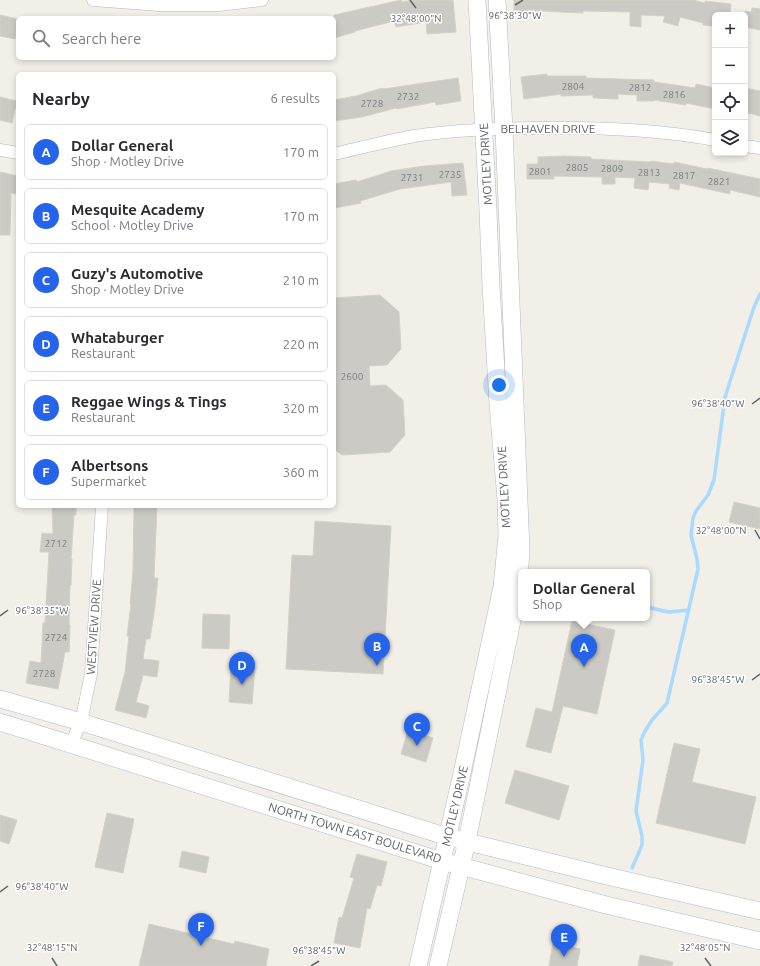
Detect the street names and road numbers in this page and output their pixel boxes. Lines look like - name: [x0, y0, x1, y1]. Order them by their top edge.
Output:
- street label: MOTLEY DRIVE: [477, 122, 494, 205]
- street label: BELHAVEN DRIVE: [500, 122, 596, 135]
- street label: MOTLEY DRIVE: [495, 445, 512, 528]
- street label: WESTVIEW DRIVE: [84, 579, 103, 675]
- street label: MOTLEY DRIVE: [439, 764, 470, 847]
- street label: NORTH TOWN EAST BOULEVARD: [267, 800, 443, 865]

